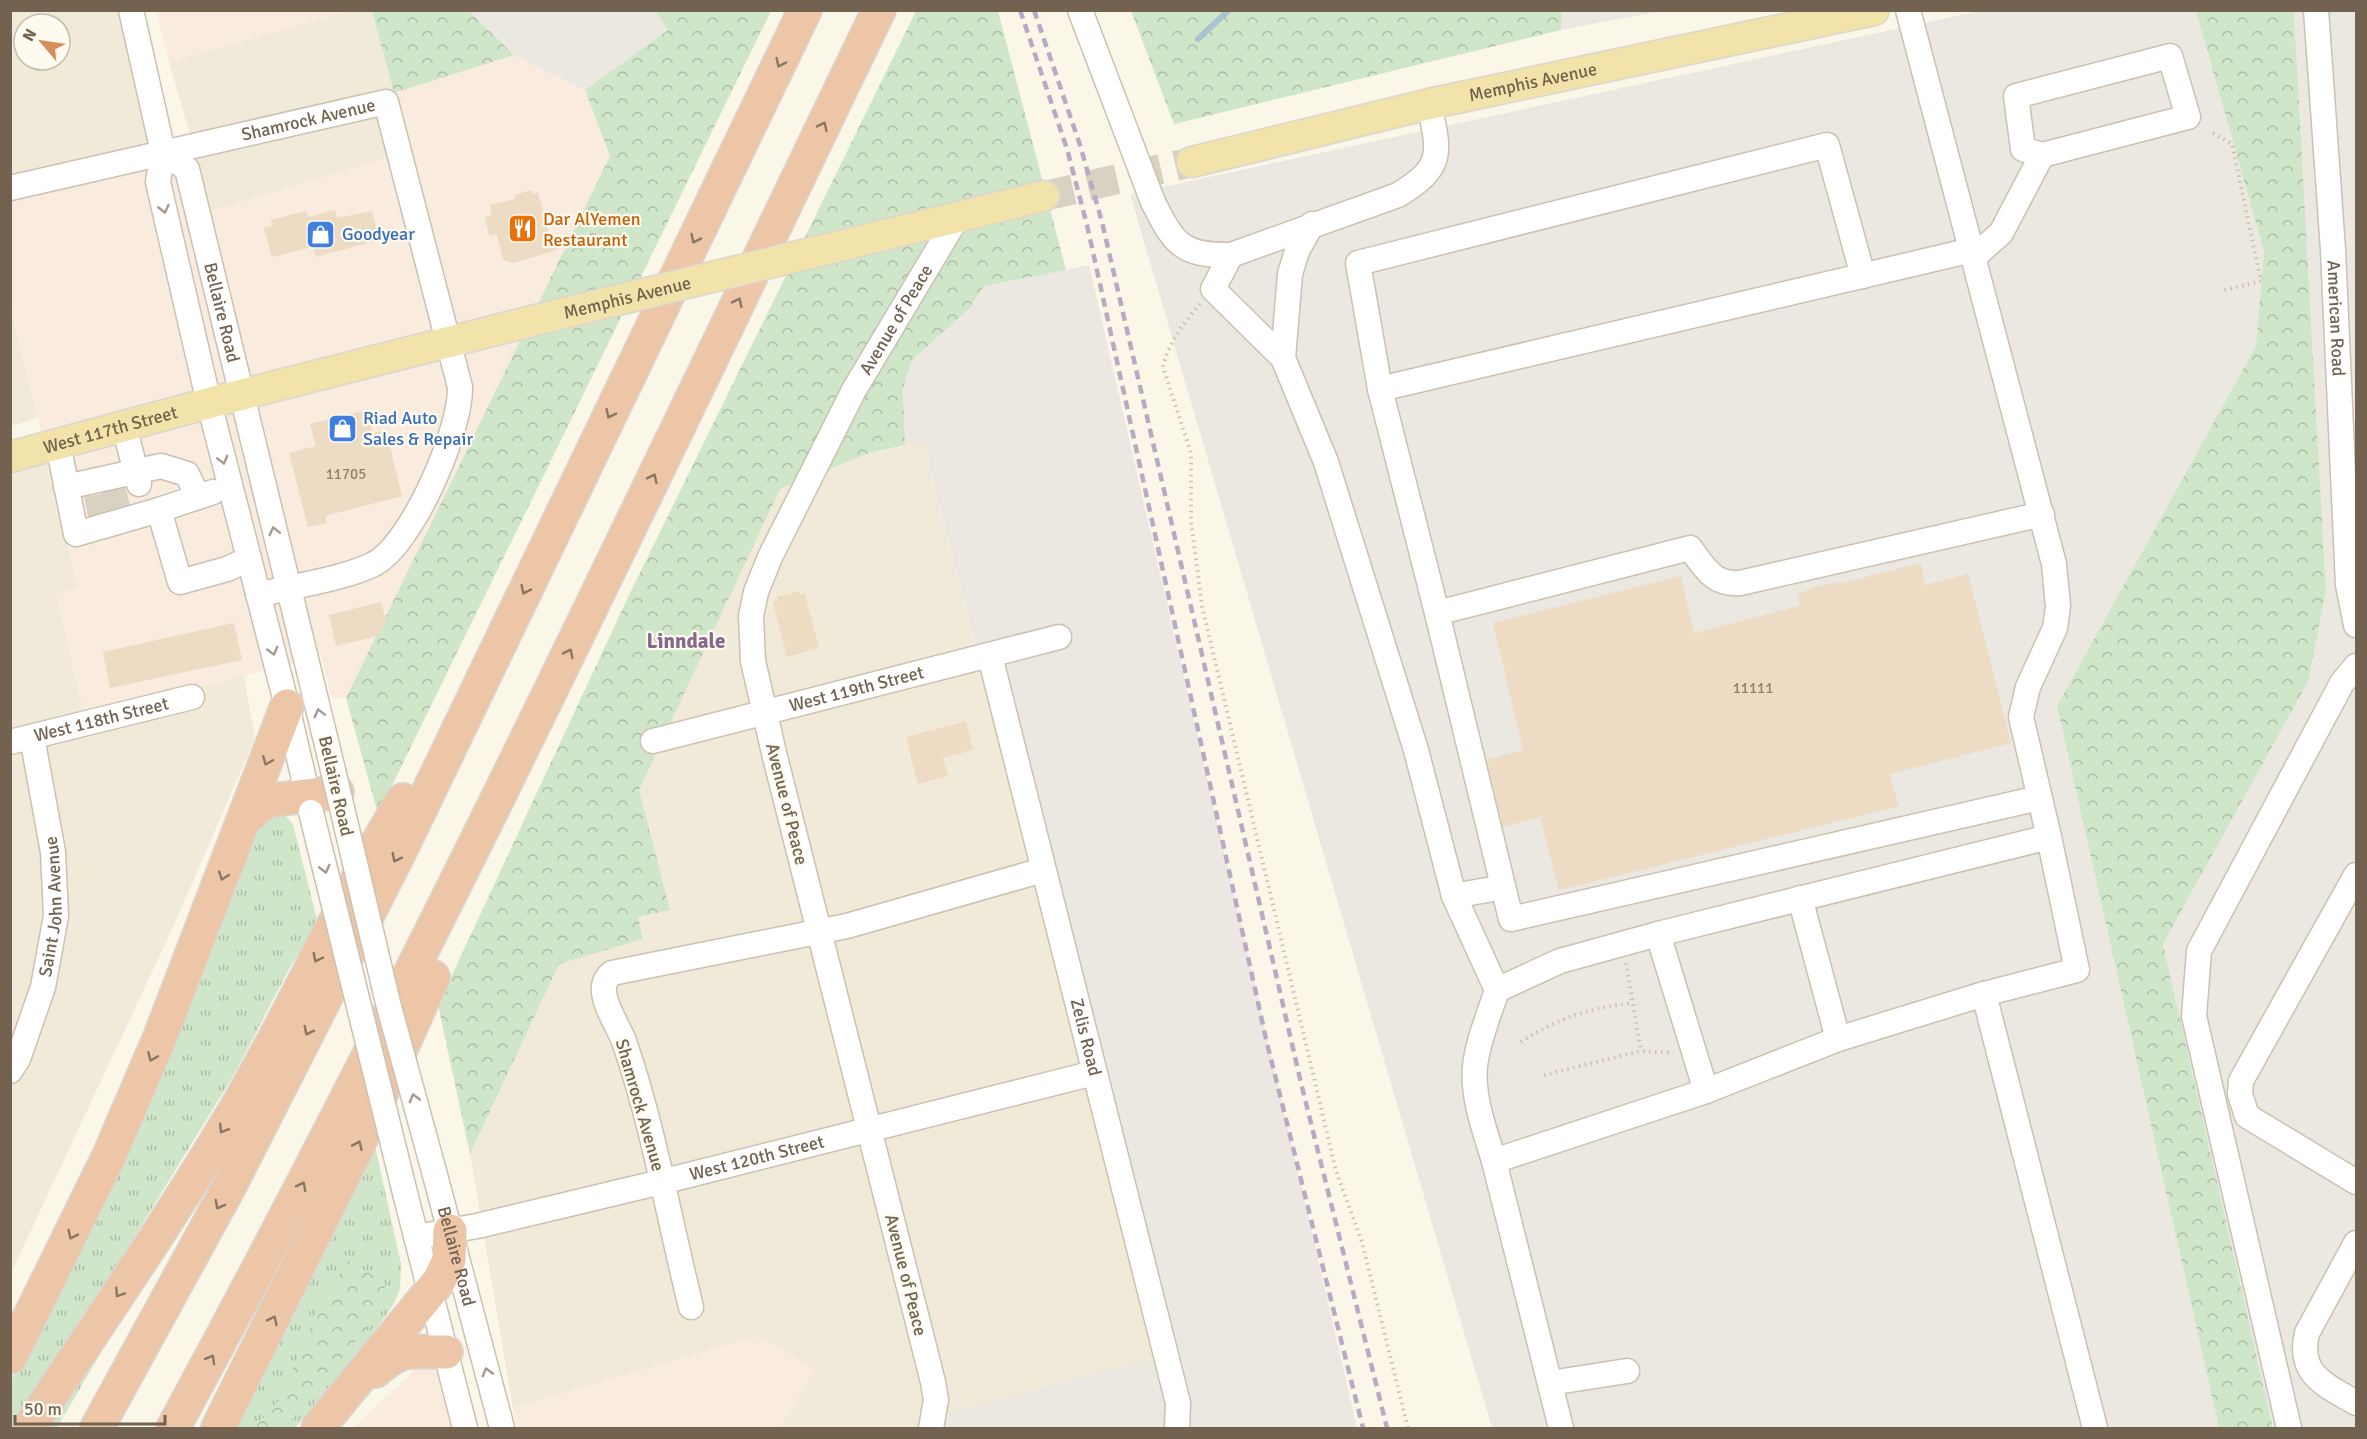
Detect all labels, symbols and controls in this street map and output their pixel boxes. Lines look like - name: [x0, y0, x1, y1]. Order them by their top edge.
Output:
- north arrow: [12, 12, 72, 72]
- text: N: [18, 25, 41, 45]
- one-way arrow: [775, 57, 787, 68]
- street label: Memphis Avenue: [1467, 58, 1599, 106]
- street label: Shamrock Avenue: [239, 94, 377, 146]
- one-way arrow: [815, 122, 827, 133]
- one-way arrow: [157, 204, 170, 214]
- place label: Dar AlYemen Restaurant: [543, 208, 641, 251]
- restaurant icon: Dar AlYemen Restaurant: [506, 213, 538, 245]
- shop icon: Goodyear: [305, 218, 337, 250]
- place label: Goodyear: [342, 223, 415, 245]
- one-way arrow: [690, 232, 702, 243]
- street label: Bellaire Road: [199, 260, 245, 365]
- street label: Avenue of Peace: [855, 260, 938, 379]
- street label: American Road: [2322, 260, 2350, 377]
- street label: Memphis Avenue: [561, 272, 693, 324]
- one-way arrow: [731, 298, 742, 309]
- street label: West 117th Street: [41, 401, 180, 458]
- place label: Riad Auto Sales & Repair: [363, 407, 473, 450]
- one-way arrow: [606, 408, 617, 419]
- shop icon: Riad Auto Sales & Repair: [326, 412, 358, 444]
- one-way arrow: [216, 454, 229, 464]
- house number: 11705: [326, 465, 366, 483]
- one-way arrow: [646, 473, 658, 484]
- one-way arrow: [269, 526, 282, 536]
- one-way arrow: [521, 583, 532, 594]
- district label: Linndale: [647, 628, 725, 654]
- one-way arrow: [266, 645, 278, 656]
- one-way arrow: [561, 649, 573, 660]
- street label: West 119th Street: [787, 661, 926, 717]
- house number: 11111: [1733, 679, 1773, 697]
- street label: West 118th Street: [32, 692, 171, 747]
- one-way arrow: [313, 708, 326, 718]
- street label: Bellaire Road: [314, 734, 358, 838]
- street label: Avenue of Peace: [761, 741, 813, 867]
- one-way arrow: [261, 755, 274, 766]
- street label: Saint John Avenue: [34, 834, 67, 979]
- one-way arrow: [392, 851, 403, 862]
- one-way arrow: [318, 864, 331, 874]
- one-way arrow: [217, 870, 230, 881]
- one-way arrow: [313, 952, 324, 962]
- street label: Zelis Road: [1066, 996, 1106, 1078]
- one-way arrow: [303, 1025, 315, 1036]
- street label: Shamrock Avenue: [611, 1036, 669, 1174]
- one-way arrow: [147, 1051, 159, 1062]
- one-way arrow: [409, 1093, 421, 1104]
- one-way arrow: [219, 1123, 231, 1133]
- street label: West 120th Street: [687, 1130, 826, 1185]
- one-way arrow: [351, 1140, 363, 1151]
- one-way arrow: [295, 1182, 306, 1193]
- one-way arrow: [215, 1199, 226, 1209]
- street label: Bellaire Road: [433, 1204, 480, 1308]
- street label: Avenue of Peace: [880, 1212, 932, 1338]
- one-way arrow: [67, 1229, 79, 1240]
- one-way arrow: [115, 1287, 126, 1298]
- one-way arrow: [266, 1316, 278, 1327]
- one-way arrow: [204, 1354, 215, 1365]
- one-way arrow: [482, 1367, 494, 1378]
- scale bar: [15, 1388, 165, 1426]
- text: 50 m: [24, 1398, 62, 1420]

